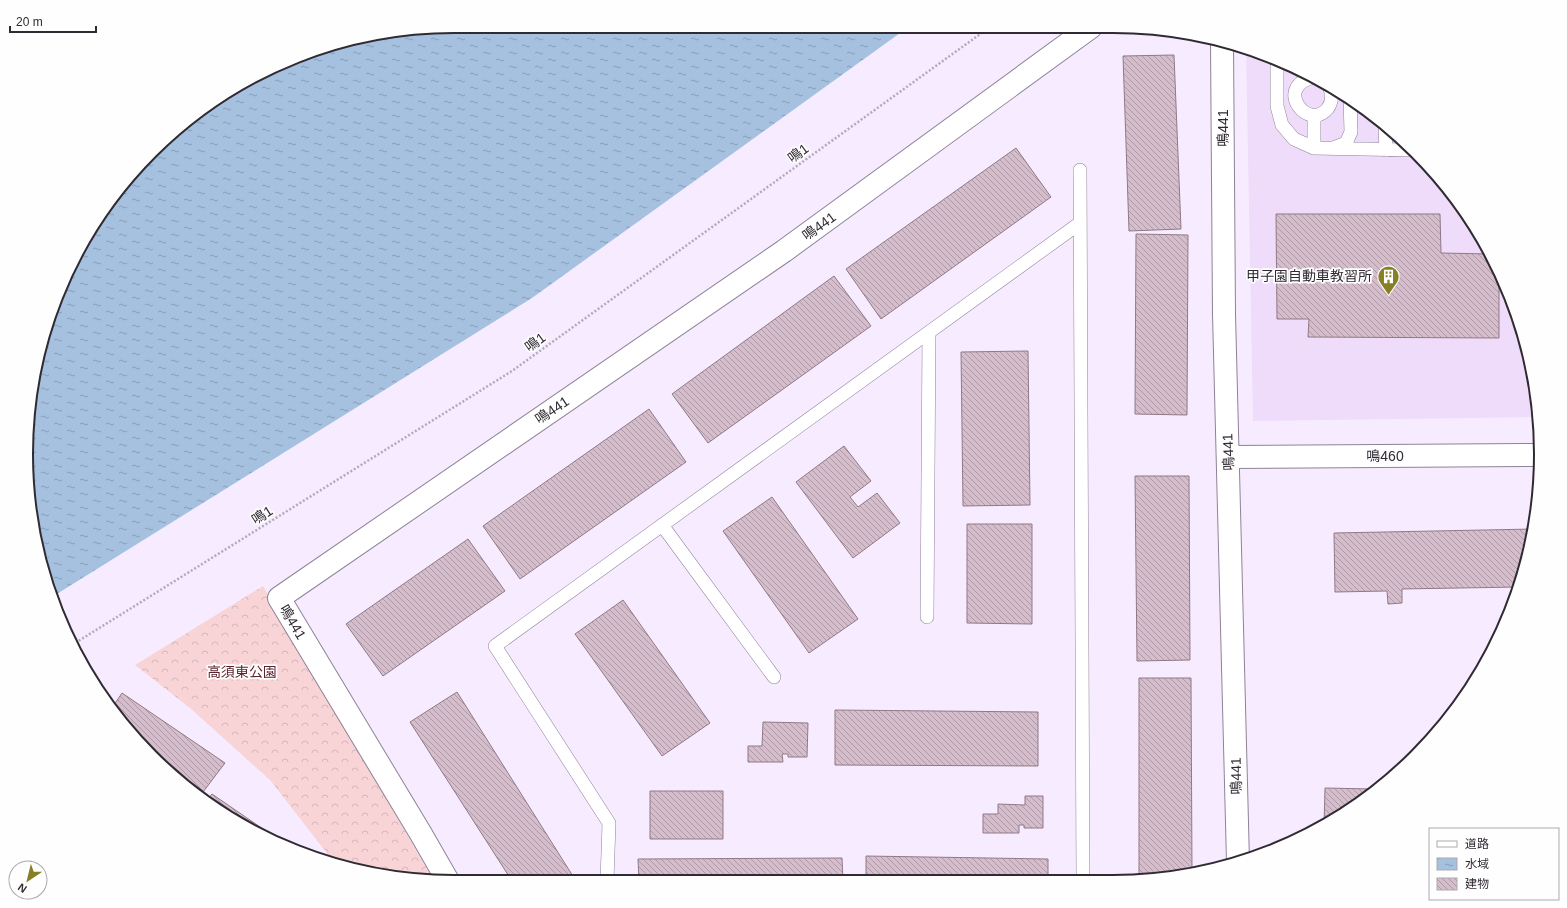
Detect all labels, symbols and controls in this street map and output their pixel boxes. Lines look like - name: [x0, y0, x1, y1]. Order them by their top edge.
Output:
- scale bar: [10, 8, 96, 34]
- text: 20 m: [16, 15, 43, 29]
- street label: 鳴441: [1215, 109, 1231, 147]
- street label: 鳴1: [784, 140, 812, 166]
- street label: 鳴441: [799, 208, 839, 243]
- building icon: 甲子園自動車教習所: [1375, 263, 1401, 296]
- place label: 甲子園自動車教習所: [1246, 268, 1372, 284]
- street label: 鳴1: [521, 329, 549, 355]
- street label: 鳴441: [532, 393, 572, 427]
- street label: 鳴441: [1219, 433, 1237, 471]
- street label: 鳴460: [1366, 448, 1404, 464]
- street label: 鳴1: [249, 502, 276, 528]
- street label: 鳴441: [277, 602, 310, 642]
- park label: 高須東公園: [207, 664, 277, 680]
- street label: 鳴441: [1228, 757, 1244, 795]
- legend: [1429, 828, 1559, 900]
- text: 道路: [1465, 837, 1489, 851]
- text: 水域: [1465, 857, 1489, 871]
- north arrow: [8, 860, 48, 900]
- text: 建物: [1465, 877, 1489, 891]
- text: N: [16, 881, 29, 895]

